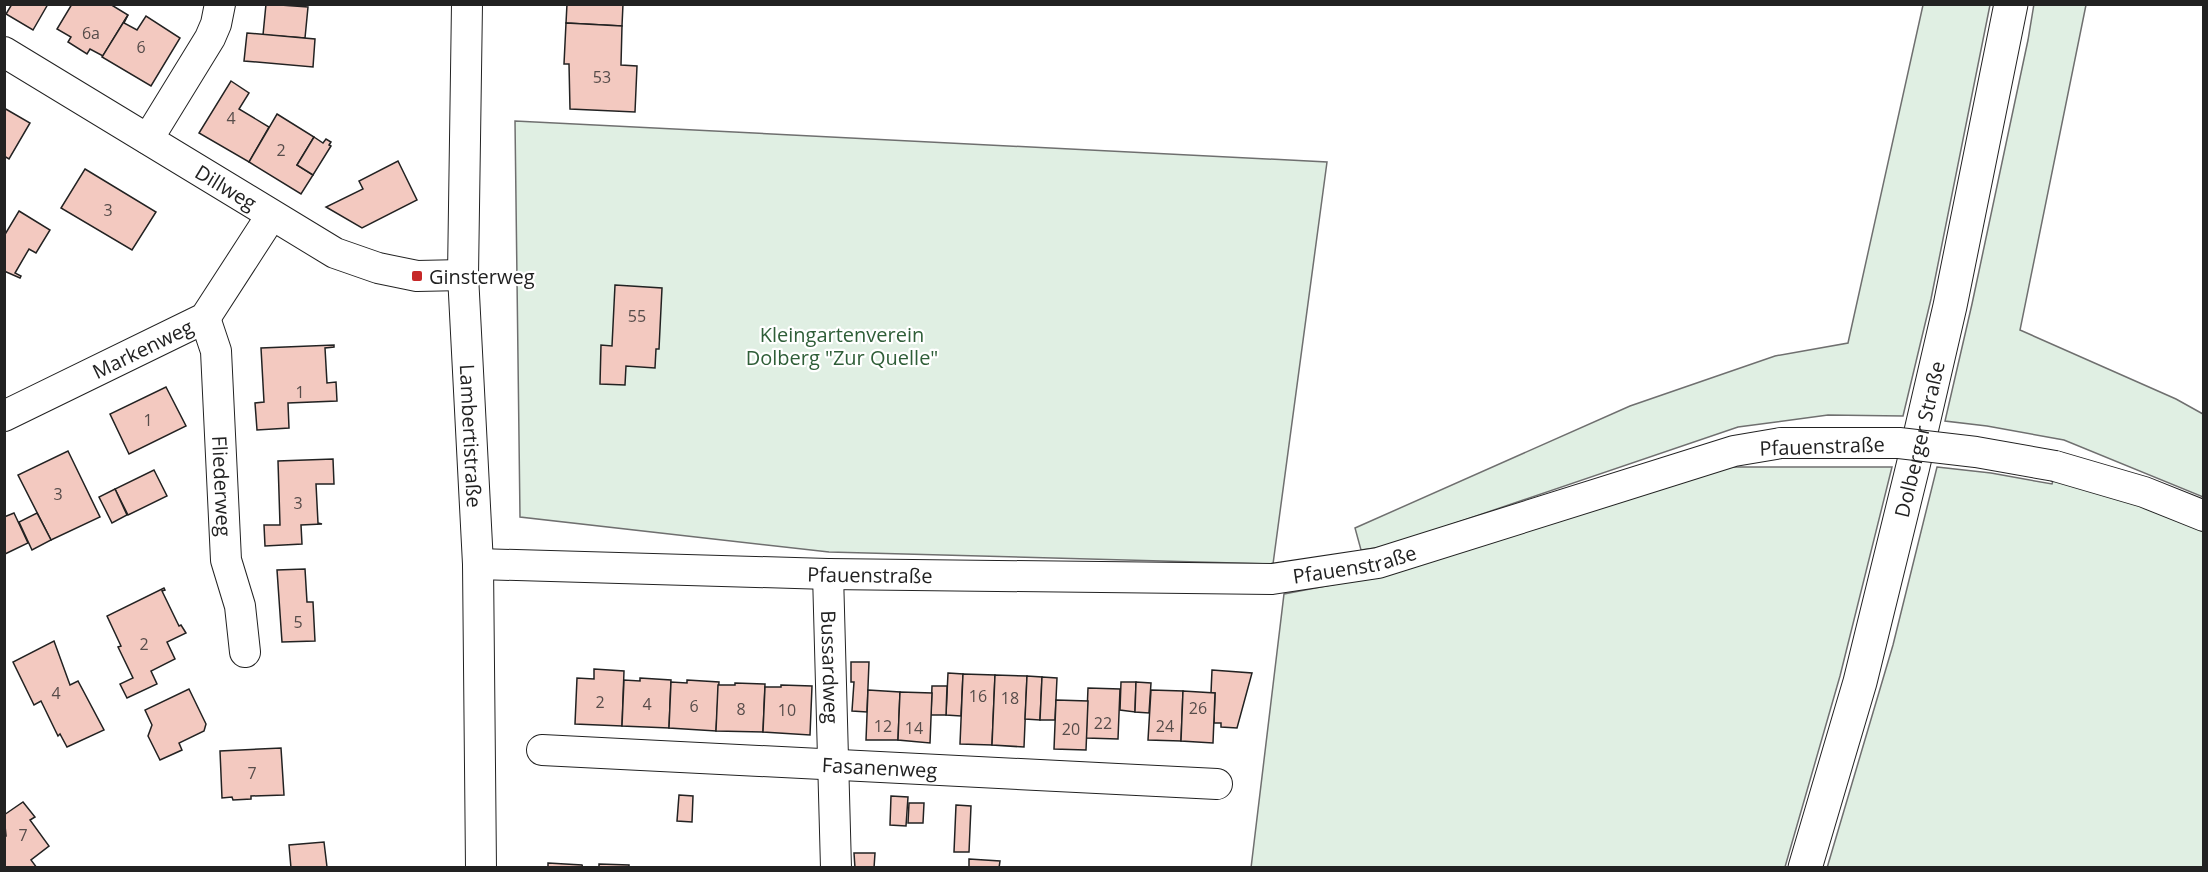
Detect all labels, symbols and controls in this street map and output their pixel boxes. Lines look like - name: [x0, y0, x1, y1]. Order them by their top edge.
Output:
- house number: 6a: [82, 22, 100, 44]
- house number: 6: [136, 36, 146, 58]
- house number: 53: [593, 66, 611, 88]
- house number: 4: [226, 107, 236, 129]
- house number: 2: [276, 139, 286, 161]
- street label: Dillweg: [190, 158, 262, 216]
- house number: 3: [103, 199, 113, 221]
- place label: Ginsterweg: [429, 263, 535, 290]
- marker: Ginsterweg: [410, 269, 424, 283]
- house number: 55: [628, 305, 646, 327]
- street label: Markenweg: [88, 312, 197, 385]
- park label: Kleingartenverein Dolberg "Zur Quelle": [746, 321, 938, 371]
- street label: Dolberger Straße: [1887, 358, 1950, 520]
- street label: Lambertistraße: [454, 363, 489, 508]
- house number: 1: [295, 381, 305, 403]
- house number: 1: [143, 409, 153, 431]
- street label: Pfauenstraße: [1759, 430, 1885, 462]
- street label: Fliederweg: [207, 435, 238, 537]
- house number: 3: [53, 483, 63, 505]
- house number: 3: [293, 492, 303, 514]
- street label: Pfauenstraße: [1291, 538, 1420, 589]
- street label: Pfauenstraße: [807, 560, 933, 589]
- street label: Bussardweg: [815, 610, 846, 724]
- house number: 5: [293, 611, 303, 633]
- house number: 2: [139, 633, 149, 655]
- house number: 4: [51, 682, 61, 704]
- house number: 16: [969, 685, 987, 707]
- house number: 18: [1001, 687, 1019, 709]
- house number: 2: [595, 691, 605, 713]
- house number: 4: [642, 693, 652, 715]
- house number: 6: [689, 695, 699, 717]
- house number: 26: [1189, 697, 1207, 719]
- house number: 8: [736, 698, 746, 720]
- house number: 10: [778, 699, 796, 721]
- house number: 22: [1094, 712, 1112, 734]
- house number: 12: [874, 715, 892, 737]
- house number: 24: [1156, 715, 1174, 737]
- house number: 14: [905, 717, 923, 739]
- house number: 20: [1062, 718, 1080, 740]
- street label: Fasanenweg: [821, 751, 938, 783]
- house number: 7: [247, 762, 257, 784]
- house number: 7: [18, 824, 28, 846]

